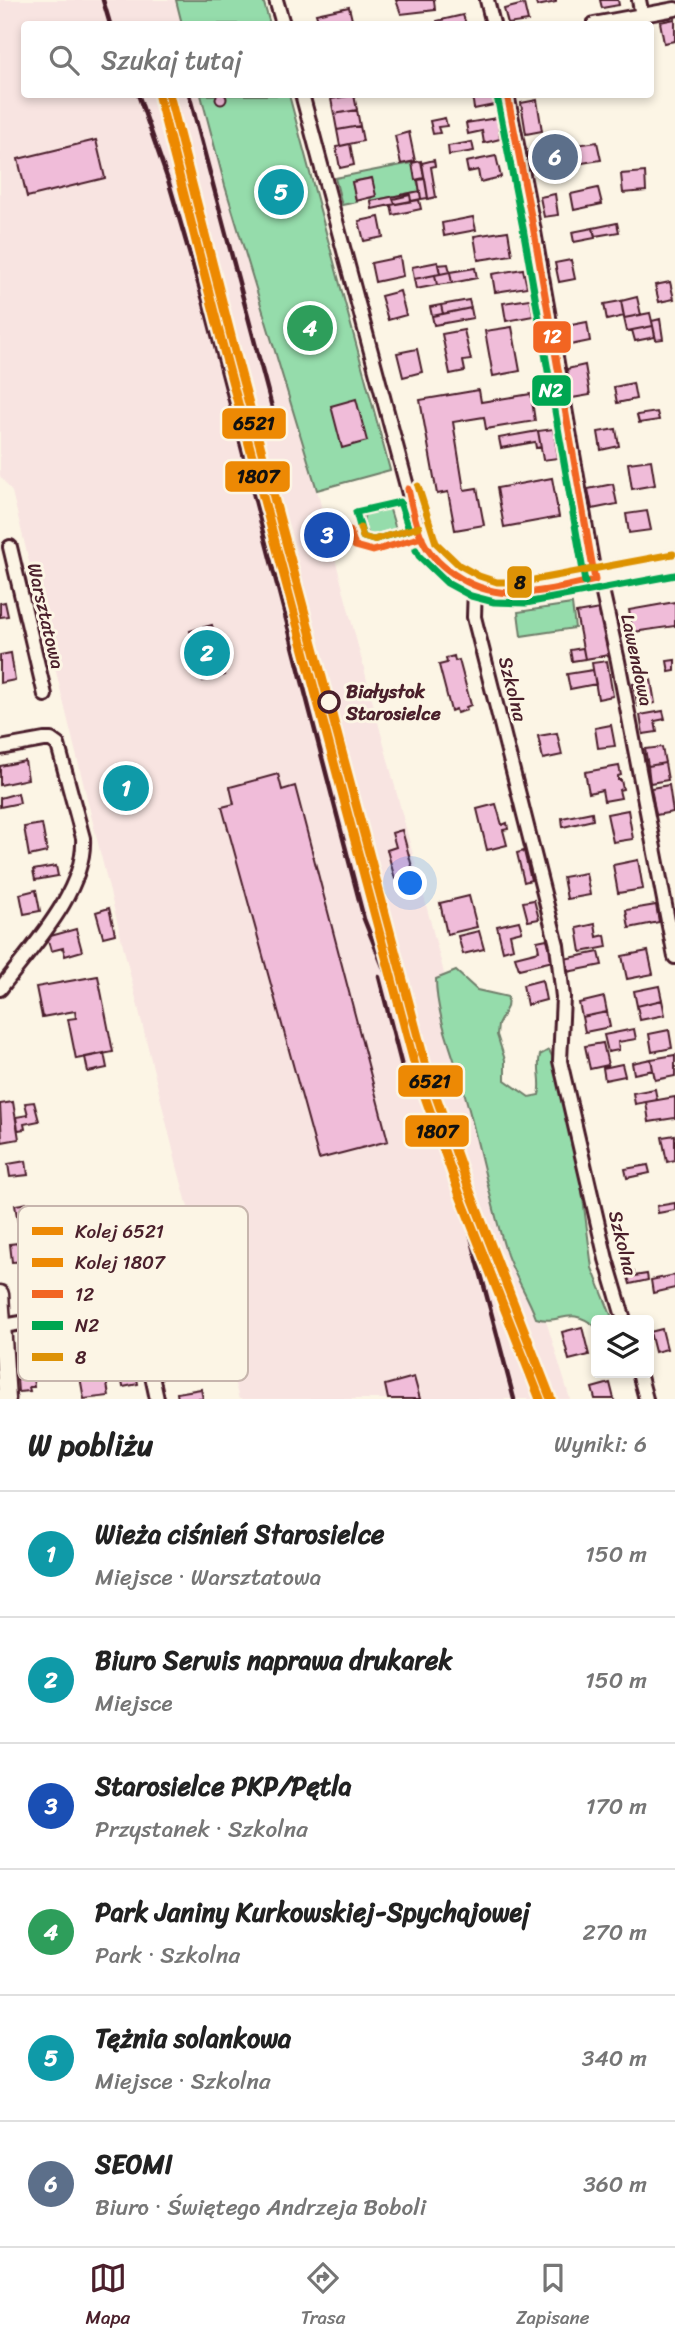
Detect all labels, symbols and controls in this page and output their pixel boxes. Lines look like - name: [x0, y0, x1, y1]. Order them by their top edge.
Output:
- search box: [21, 21, 654, 98]
- text: Szukaj tutaj: [101, 37, 242, 83]
- icon: search: [45, 41, 83, 79]
- pin: 6: [532, 131, 578, 183]
- pin: 5: [258, 166, 304, 218]
- pin: 4: [287, 302, 333, 354]
- line badge: 12: [532, 320, 572, 354]
- text: 12: [542, 320, 562, 353]
- line badge: N2: [531, 374, 572, 407]
- text: N2: [538, 374, 563, 407]
- line badge: 6521: [221, 407, 287, 440]
- text: 6521: [232, 407, 275, 440]
- line badge: 1807: [224, 460, 291, 493]
- text: 1807: [237, 460, 281, 493]
- pin: 3: [304, 509, 350, 561]
- street label: Warsztatowa: [18, 560, 74, 673]
- line badge: 8: [506, 565, 533, 599]
- text: 8: [513, 566, 526, 599]
- street label: Lawendowa: [611, 611, 663, 710]
- pin: 2: [184, 627, 230, 679]
- street label: Szkolna: [489, 653, 537, 725]
- place label: Białystok Starosielce: [345, 675, 441, 730]
- marker: Białystok Starosielce: [318, 691, 340, 713]
- pin: 1: [103, 762, 149, 814]
- your location: [393, 866, 427, 900]
- line badge: 6521: [397, 1064, 464, 1098]
- text: 6521: [408, 1065, 451, 1098]
- line badge: 1807: [404, 1114, 470, 1148]
- text: 1807: [416, 1115, 460, 1148]
- legend: [18, 1206, 248, 1381]
- street label: Szkolna: [599, 1207, 647, 1279]
- text: Kolej 6521: [75, 1215, 164, 1248]
- text: Kolej 1807: [75, 1246, 166, 1279]
- text: 12: [75, 1278, 94, 1311]
- text: N2: [75, 1309, 99, 1342]
- map controls: [591, 1315, 654, 1378]
- button: layers: [591, 1315, 654, 1378]
- text: 8: [75, 1341, 87, 1374]
- text: W pobliżu: [28, 1418, 153, 1472]
- text: Wyniki: 6: [554, 1424, 647, 1465]
- text: Wieża ciśnień Starosielce: [95, 1511, 384, 1557]
- text: 1: [46, 1534, 56, 1575]
- text: 150 m: [585, 1534, 647, 1575]
- text: Miejsce · Warsztatowa: [95, 1557, 321, 1598]
- text: Biuro Serwis naprawa drukarek: [95, 1637, 452, 1683]
- text: 2: [44, 1660, 58, 1701]
- text: 150 m: [585, 1660, 647, 1701]
- text: Miejsce: [95, 1683, 173, 1724]
- text: Starosielce PKP/Pętla: [95, 1763, 352, 1809]
- text: 3: [45, 1786, 57, 1827]
- text: 170 m: [586, 1786, 647, 1827]
- text: Przystanek · Szkolna: [95, 1809, 308, 1850]
- text: Park Janiny Kurkowskiej-Spychajowej: [95, 1889, 530, 1935]
- text: 4: [44, 1912, 58, 1953]
- text: 270 m: [582, 1912, 647, 1953]
- text: Park · Szkolna: [95, 1935, 240, 1976]
- text: Tężnia solankowa: [95, 2015, 291, 2061]
- text: 5: [44, 2038, 58, 2079]
- text: 340 m: [582, 2038, 647, 2079]
- text: Miejsce · Szkolna: [95, 2061, 270, 2102]
- text: SEOMI: [95, 2141, 173, 2187]
- text: 6: [44, 2164, 58, 2205]
- text: 360 m: [583, 2164, 647, 2205]
- text: Biuro · Świętego Andrzeja Boboli: [95, 2187, 426, 2228]
- tab: Mapa: [85, 2259, 130, 2334]
- tab: Trasa: [301, 2259, 345, 2334]
- tab: Zapisane: [516, 2259, 590, 2334]

